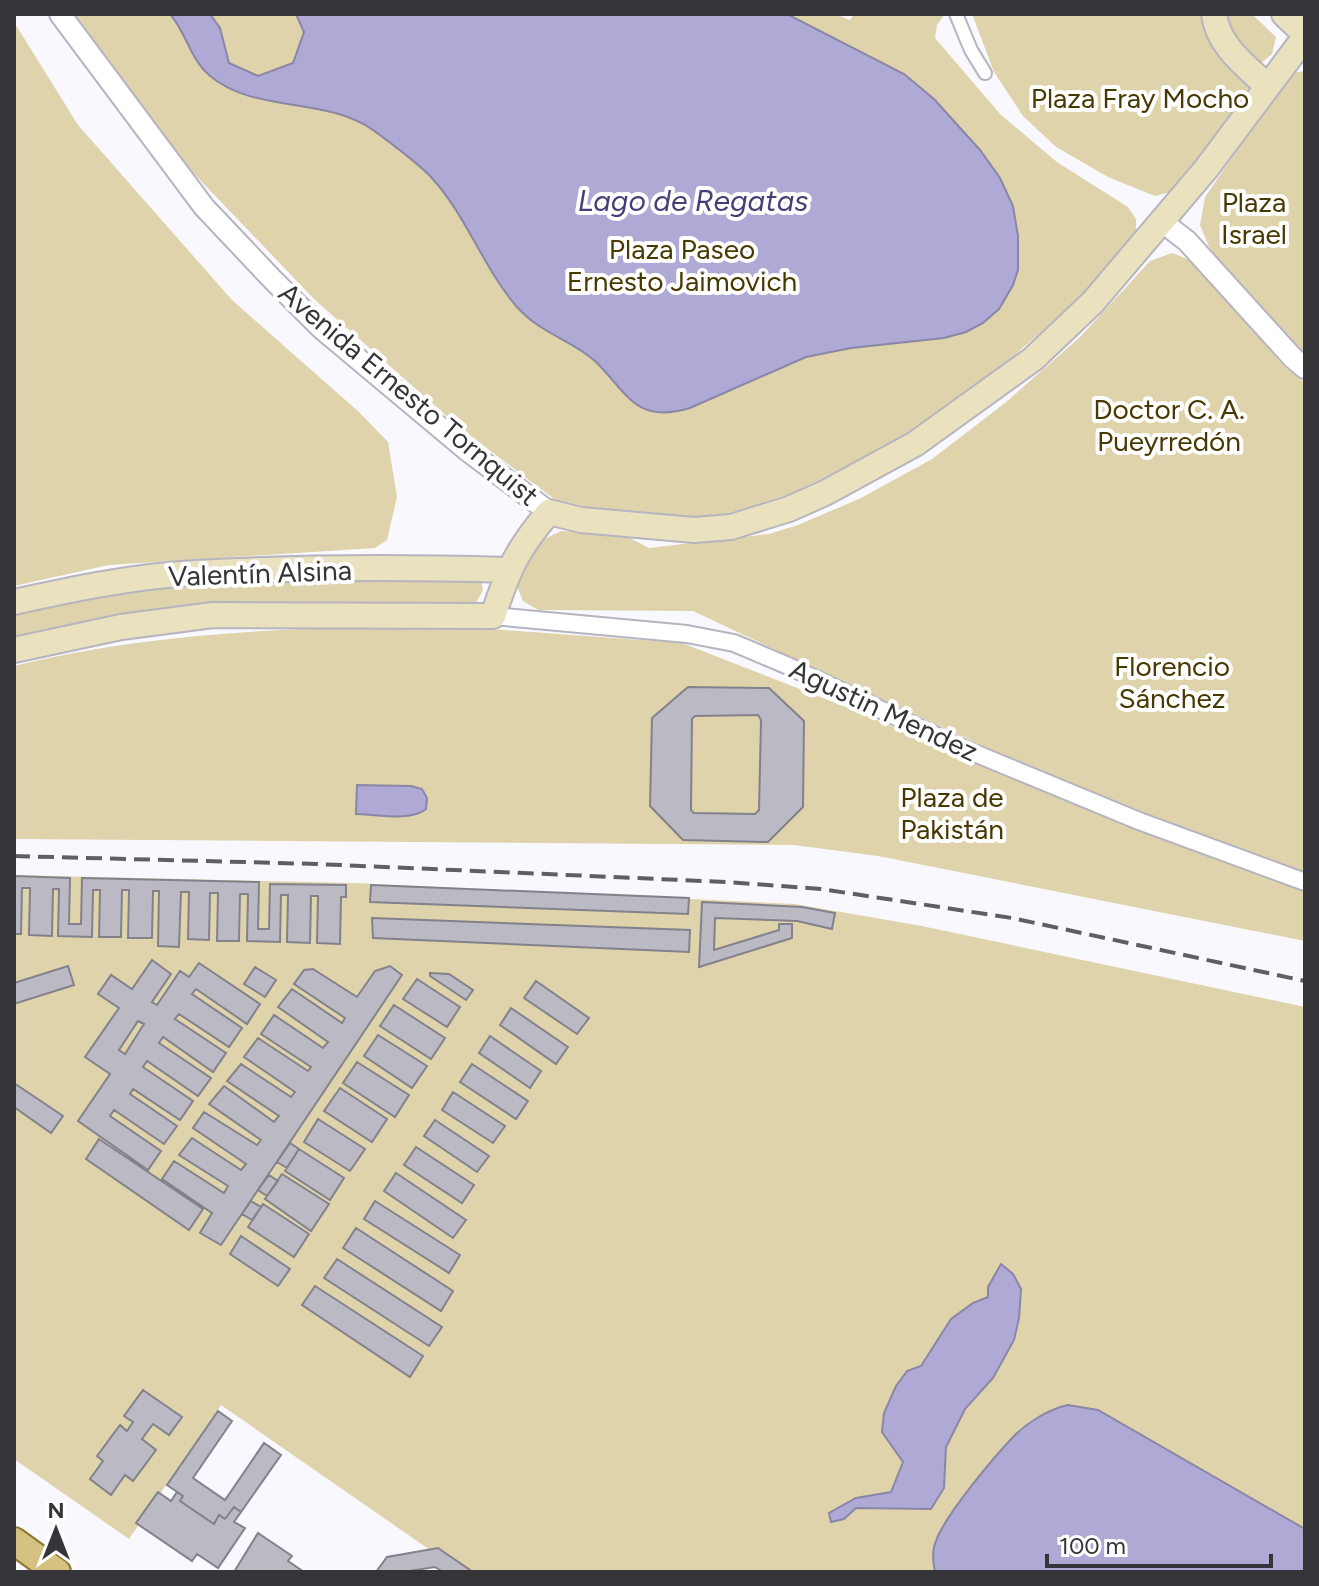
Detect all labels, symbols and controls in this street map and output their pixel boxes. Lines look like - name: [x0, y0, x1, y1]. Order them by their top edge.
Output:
- park label: Plaza Fray Mocho: [1031, 81, 1249, 115]
- water label: Lago de Regatas: [578, 182, 808, 219]
- park label: Plaza Israel: [1221, 185, 1287, 251]
- park label: Plaza Paseo Ernesto Jaimovich: [567, 232, 797, 298]
- street label: Avenida Ernesto Tornquist: [272, 275, 546, 513]
- park label: Doctor C. A. Pueyrredón: [1093, 392, 1245, 458]
- street label: Valentín Alsina: [168, 553, 352, 593]
- park label: Florencio Sánchez: [1114, 649, 1230, 715]
- street label: Agustin Mendez: [785, 652, 983, 768]
- park label: Plaza de Pakistán: [900, 780, 1004, 846]
- north arrow: [16, 1490, 96, 1570]
- text: N: [47, 1497, 65, 1524]
- scale bar: [1047, 1518, 1271, 1568]
- text: 100 m: [1059, 1531, 1126, 1560]

